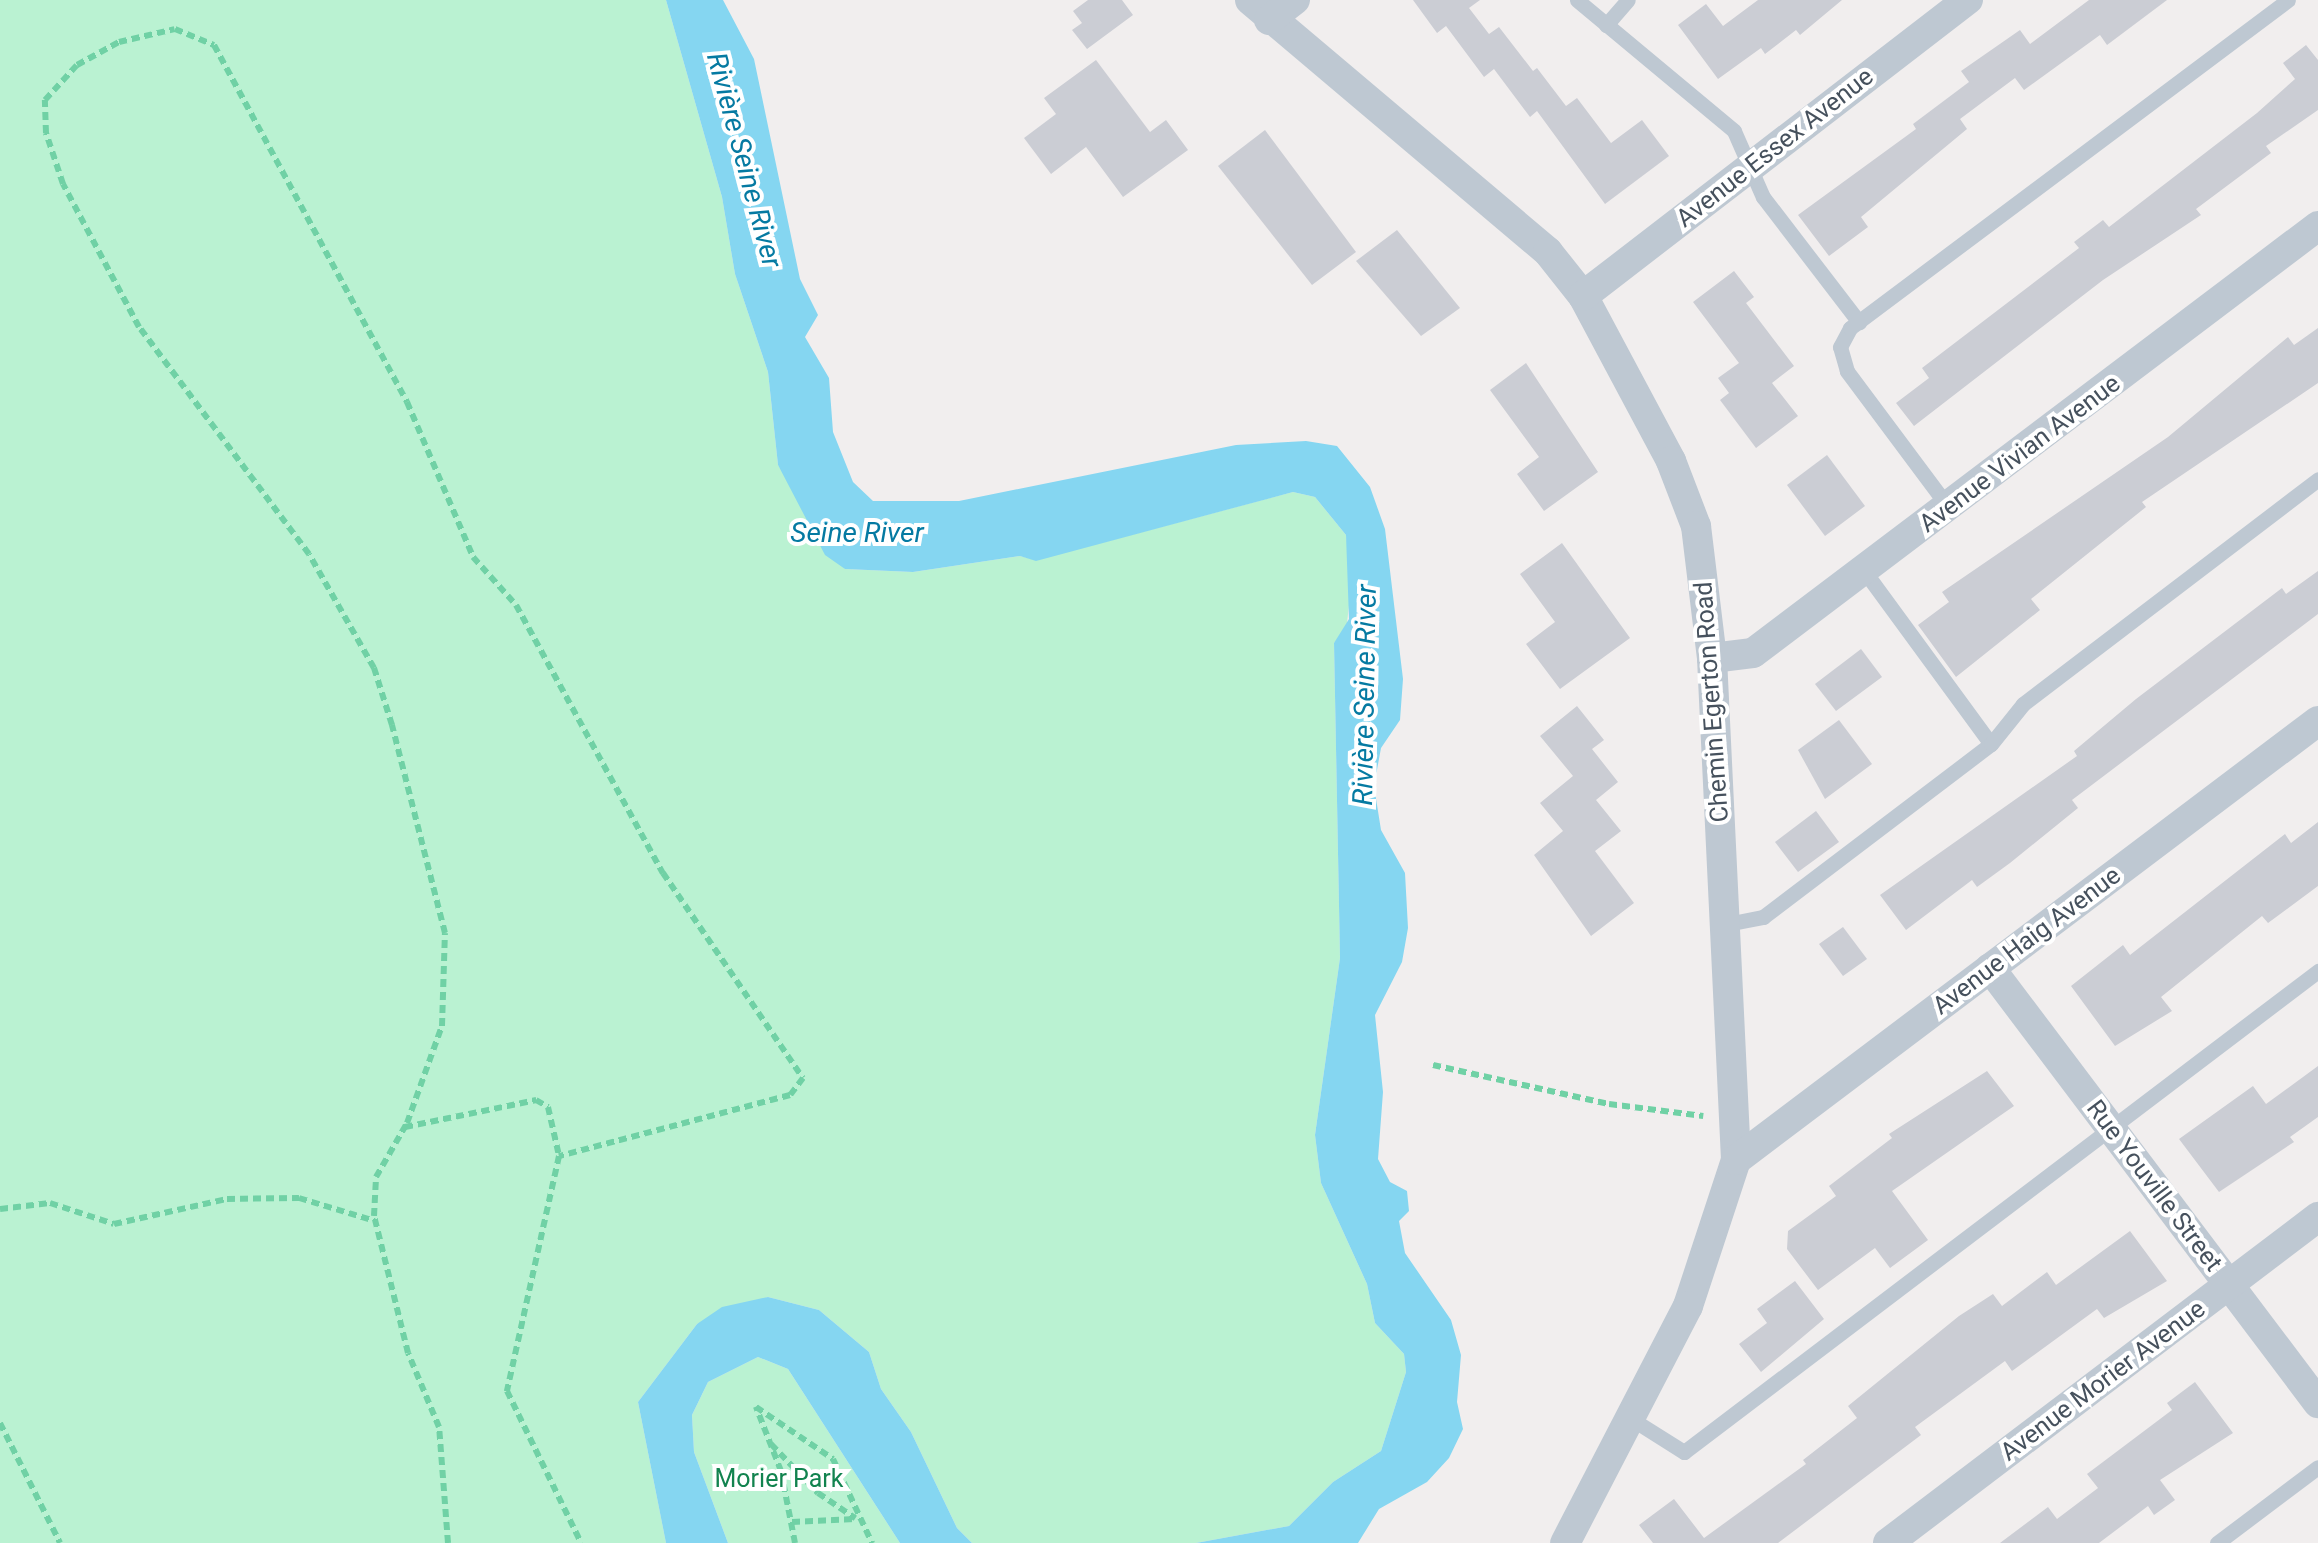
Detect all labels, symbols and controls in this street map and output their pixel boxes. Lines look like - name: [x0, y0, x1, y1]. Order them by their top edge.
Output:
- water label: Rivière Seine River: [699, 49, 789, 271]
- street label: Avenue Essex Avenue: [1671, 62, 1879, 234]
- street label: Avenue Vivian Avenue: [1914, 369, 2126, 539]
- water label: Seine River: [790, 516, 924, 550]
- street label: Chemin Egerton Road: [1689, 581, 1735, 823]
- water label: Rivière Seine River: [1346, 584, 1384, 806]
- street label: Avenue Haig Avenue: [1927, 861, 2127, 1021]
- street label: Rue Youville Street: [2080, 1094, 2228, 1278]
- street label: Avenue Morier Avenue: [1995, 1294, 2211, 1468]
- park label: Morier Park: [715, 1464, 843, 1494]

